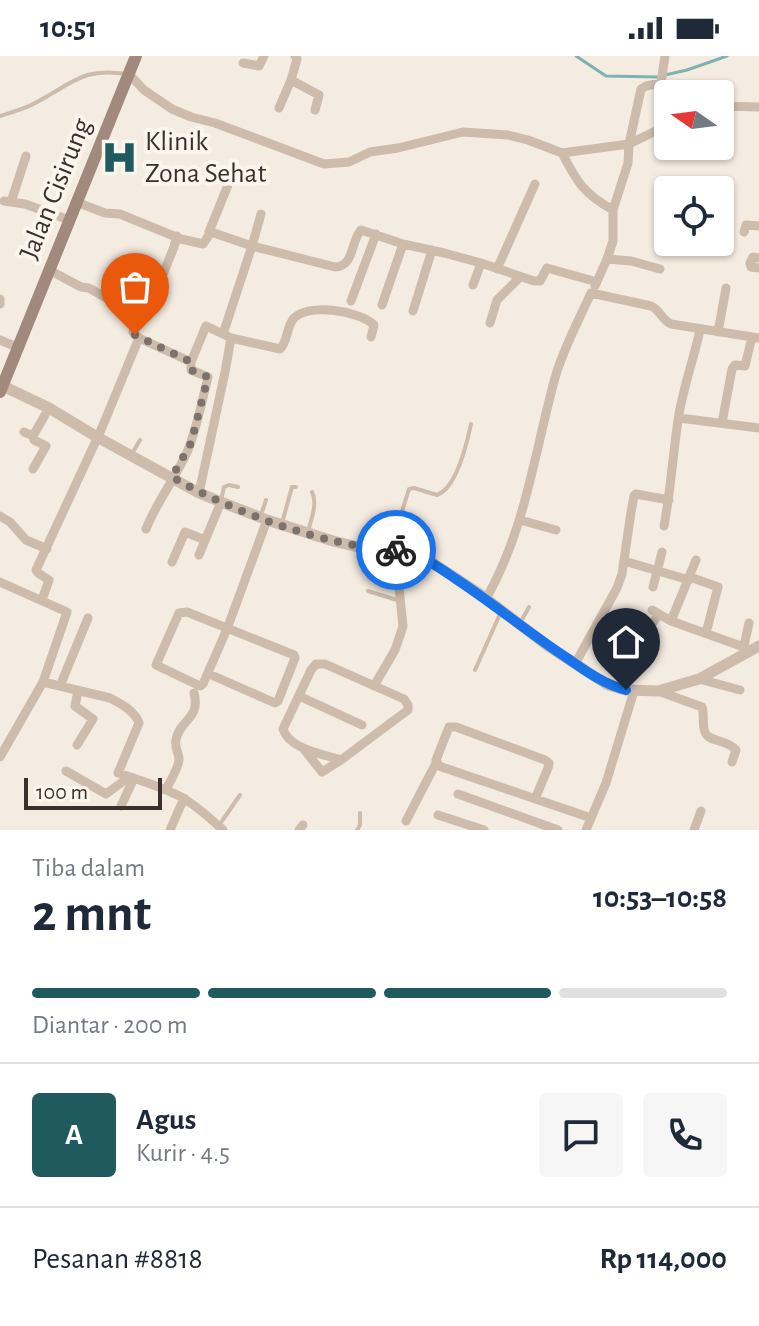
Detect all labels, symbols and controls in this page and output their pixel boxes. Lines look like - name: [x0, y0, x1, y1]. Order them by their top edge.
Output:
- text: 10:51: [40, 13, 97, 43]
- north arrow: [654, 80, 734, 160]
- map controls: [654, 80, 734, 256]
- street label: Jalan Cisirung: [15, 114, 97, 263]
- place label: Klinik Zona Sehat: [145, 128, 267, 188]
- hospital icon: Klinik Zona Sehat: [100, 139, 138, 177]
- button: locate: [654, 176, 734, 256]
- pin: [101, 253, 169, 335]
- icon: bag: [113, 265, 157, 309]
- courier: [356, 510, 436, 590]
- icon: bike: [374, 528, 418, 572]
- pin: [592, 608, 660, 690]
- icon: home: [604, 620, 648, 664]
- scale bar: [24, 774, 162, 810]
- text: 100 m: [36, 781, 88, 803]
- text: Tiba dalam: [32, 855, 145, 881]
- text: 10:53–10:58: [593, 883, 727, 913]
- text: 2 mnt: [32, 888, 151, 940]
- text: Diantar · 200 m: [32, 1012, 188, 1038]
- button: chat: [539, 1093, 623, 1177]
- button: phone: [643, 1093, 727, 1177]
- text: Agus: [136, 1105, 196, 1135]
- text: A: [65, 1120, 83, 1150]
- text: Kurir · 4.5: [136, 1140, 230, 1166]
- text: Pesanan #8818: [32, 1244, 203, 1274]
- text: Rp 114,000: [599, 1244, 727, 1274]

